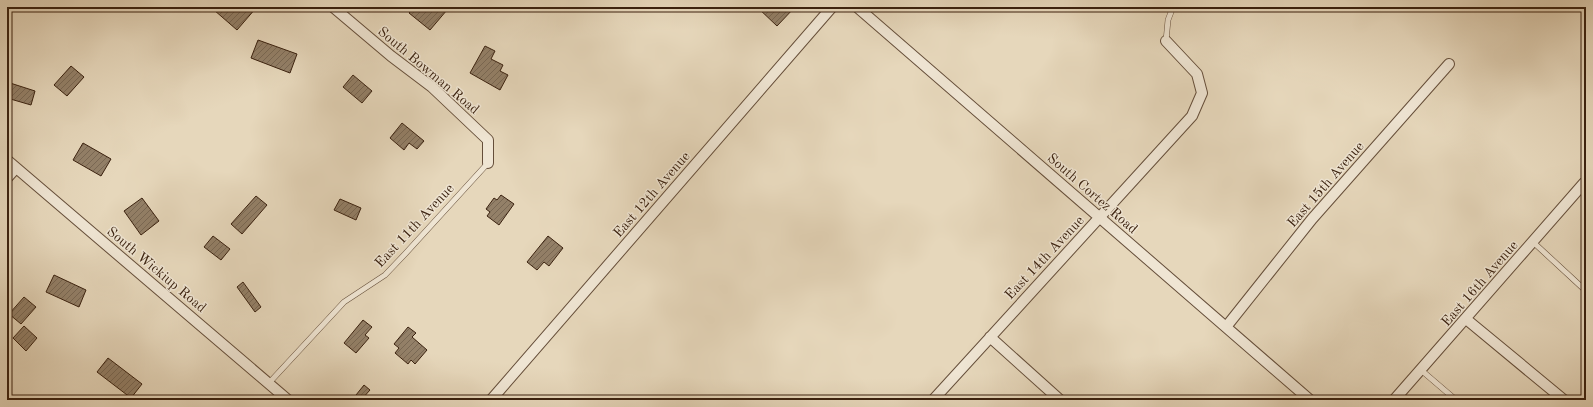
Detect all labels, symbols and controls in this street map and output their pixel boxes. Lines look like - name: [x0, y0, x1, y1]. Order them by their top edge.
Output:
- street label: South Bowman Road: [375, 24, 482, 117]
- street label: East 15th Avenue: [1285, 139, 1367, 230]
- street label: East 12th Avenue: [611, 149, 693, 240]
- street label: South Cortez Road: [1045, 151, 1140, 237]
- street label: East 11th Avenue: [373, 181, 457, 270]
- street label: East 14th Avenue: [1003, 213, 1087, 302]
- street label: South Wickiup Road: [104, 224, 209, 315]
- street label: East 16th Avenue: [1439, 238, 1521, 329]

